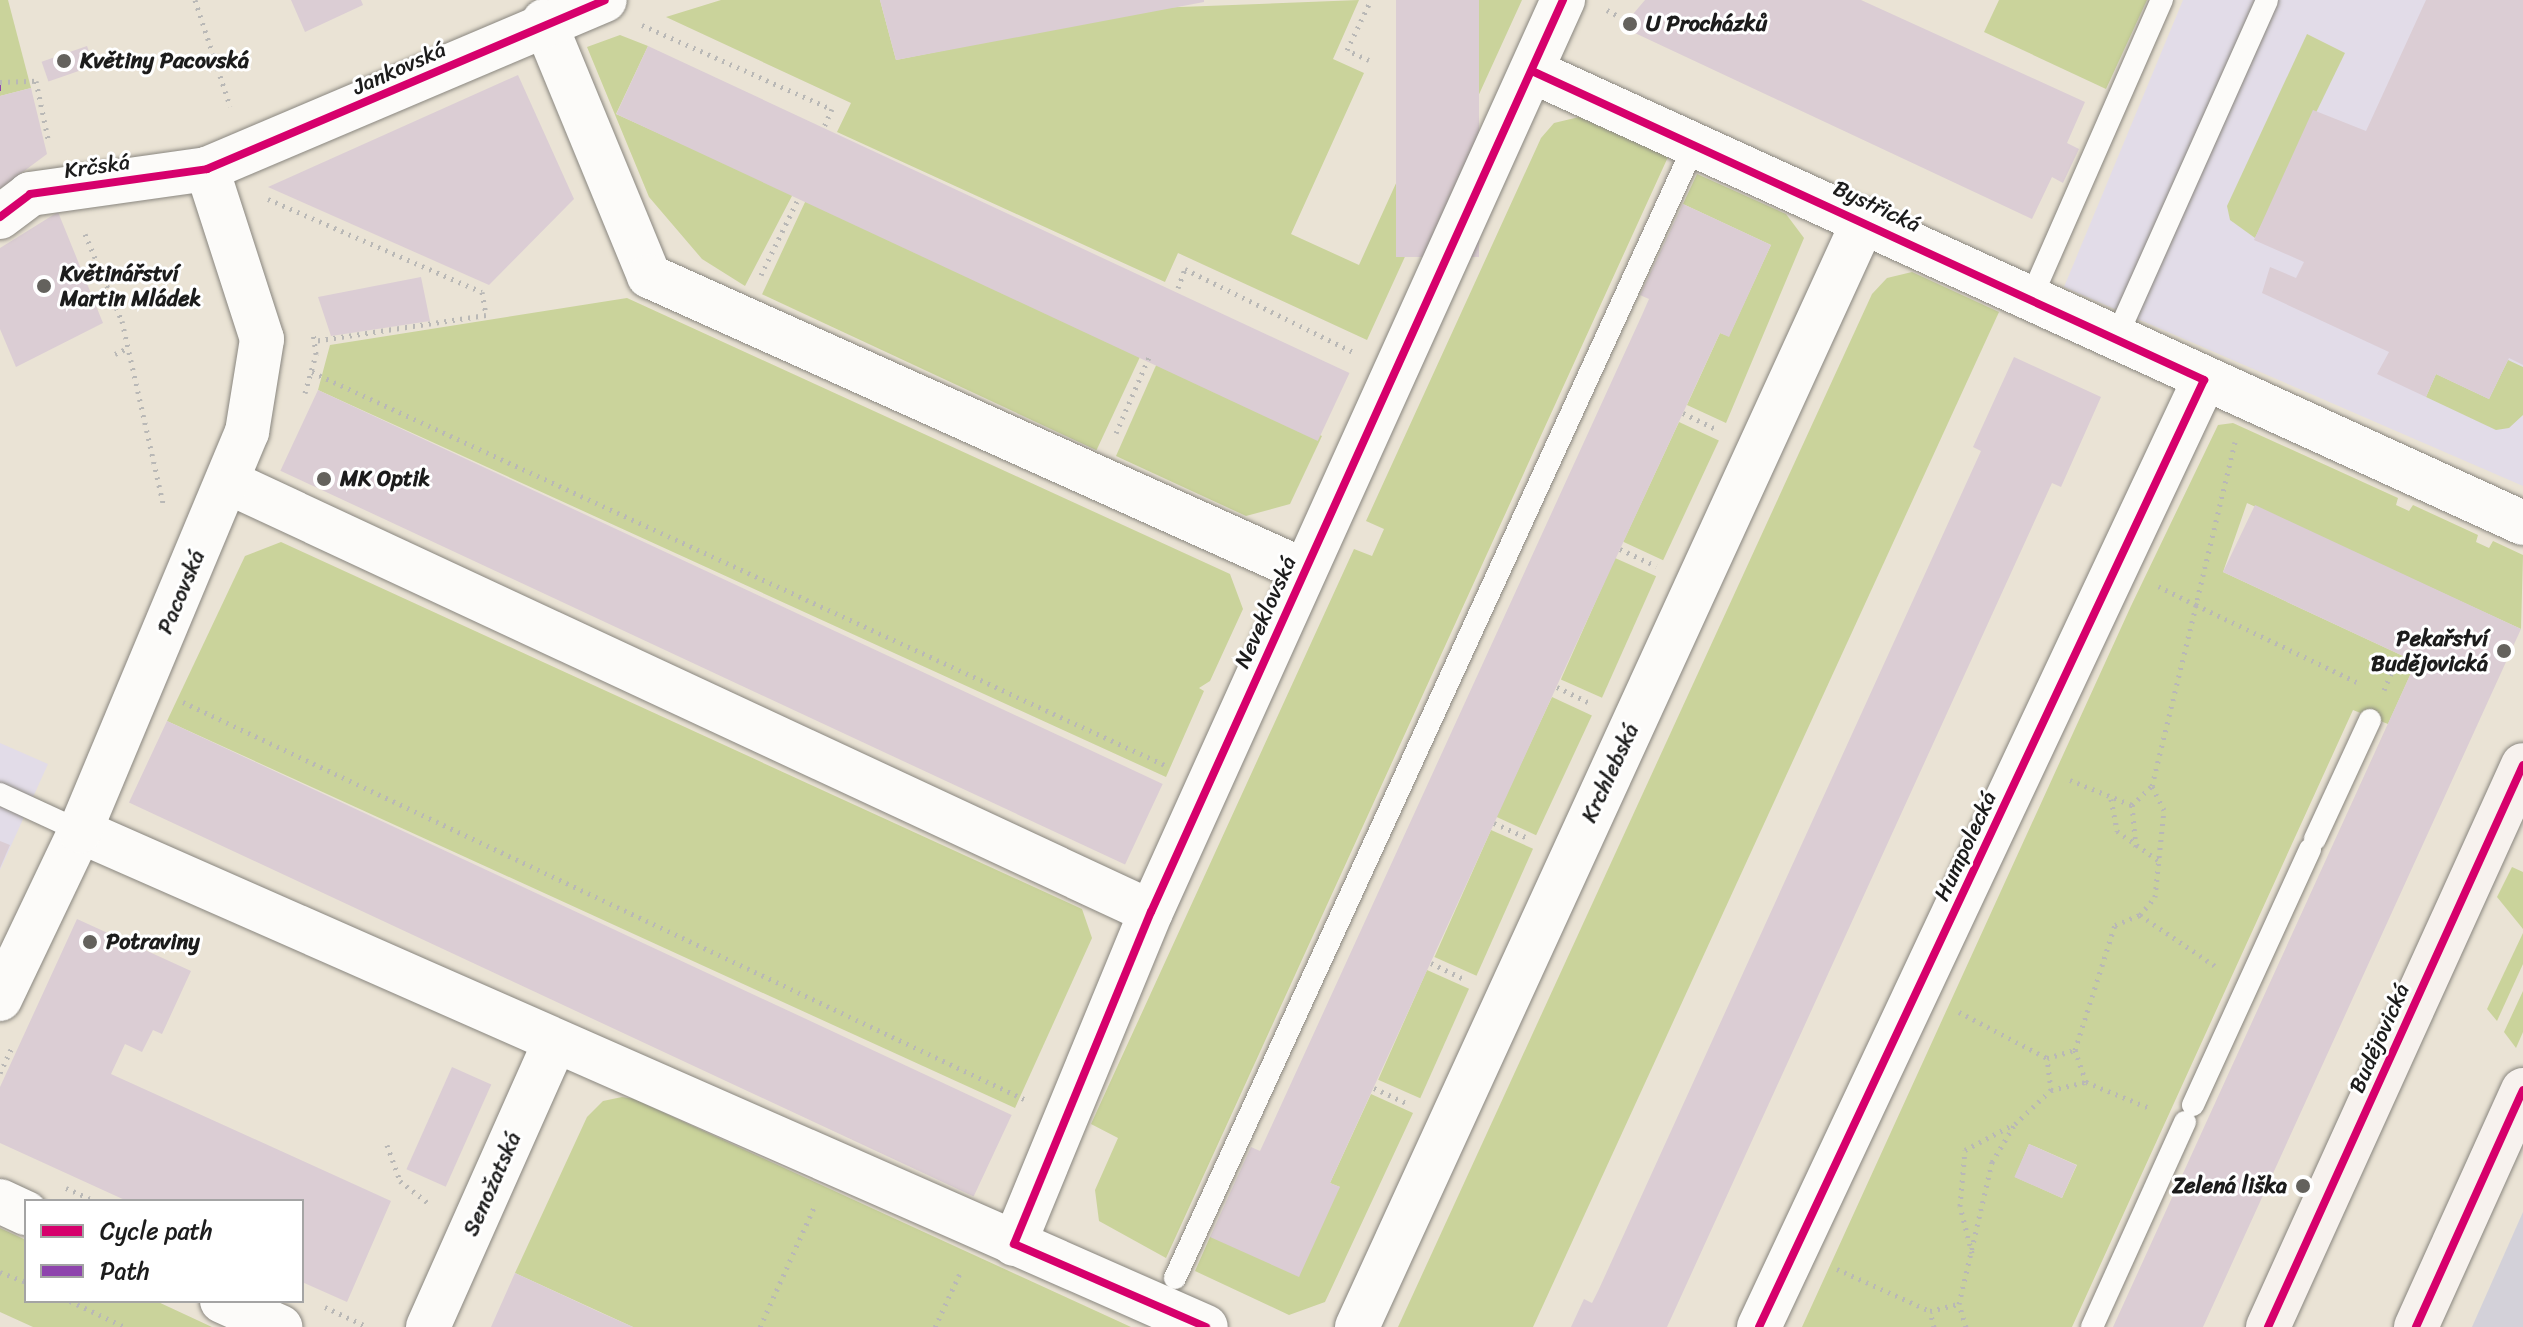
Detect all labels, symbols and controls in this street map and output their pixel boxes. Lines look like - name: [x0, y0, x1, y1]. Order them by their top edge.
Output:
- place label: U Procházků: [1646, 11, 1767, 37]
- marker: U Procházků: [1621, 15, 1639, 33]
- street label: Jankovská: [348, 36, 450, 100]
- place label: Květiny Pacovská: [80, 48, 248, 74]
- marker: Květiny Pacovská: [55, 52, 73, 70]
- street label: Krčská: [62, 148, 132, 184]
- street label: Bystřická: [1829, 174, 1925, 238]
- place label: Květinářství Martin Mládek: [60, 260, 201, 312]
- marker: Květinářství Martin Mládek: [35, 277, 53, 295]
- place label: MK Optik: [340, 466, 430, 492]
- marker: MK Optik: [315, 470, 333, 488]
- street label: Pacovská: [152, 546, 210, 638]
- street label: Neveklovská: [1229, 552, 1301, 672]
- place label: Pekařství Budějovická: [2371, 625, 2488, 676]
- marker: Pekařství Budějovická: [2495, 642, 2513, 660]
- street label: Krchlebská: [1576, 719, 1644, 827]
- street label: Humpolecká: [1928, 787, 2002, 905]
- place label: Potraviny: [106, 929, 200, 955]
- marker: Potraviny: [81, 933, 99, 951]
- street label: Budějovická: [2343, 979, 2415, 1097]
- street label: Senožatská: [457, 1128, 527, 1240]
- place label: Zelená liška: [2172, 1173, 2287, 1199]
- marker: Zelená liška: [2294, 1177, 2312, 1195]
- legend: [24, 1199, 304, 1303]
- text: Cycle path: [100, 1210, 213, 1252]
- text: Path: [100, 1250, 150, 1292]

